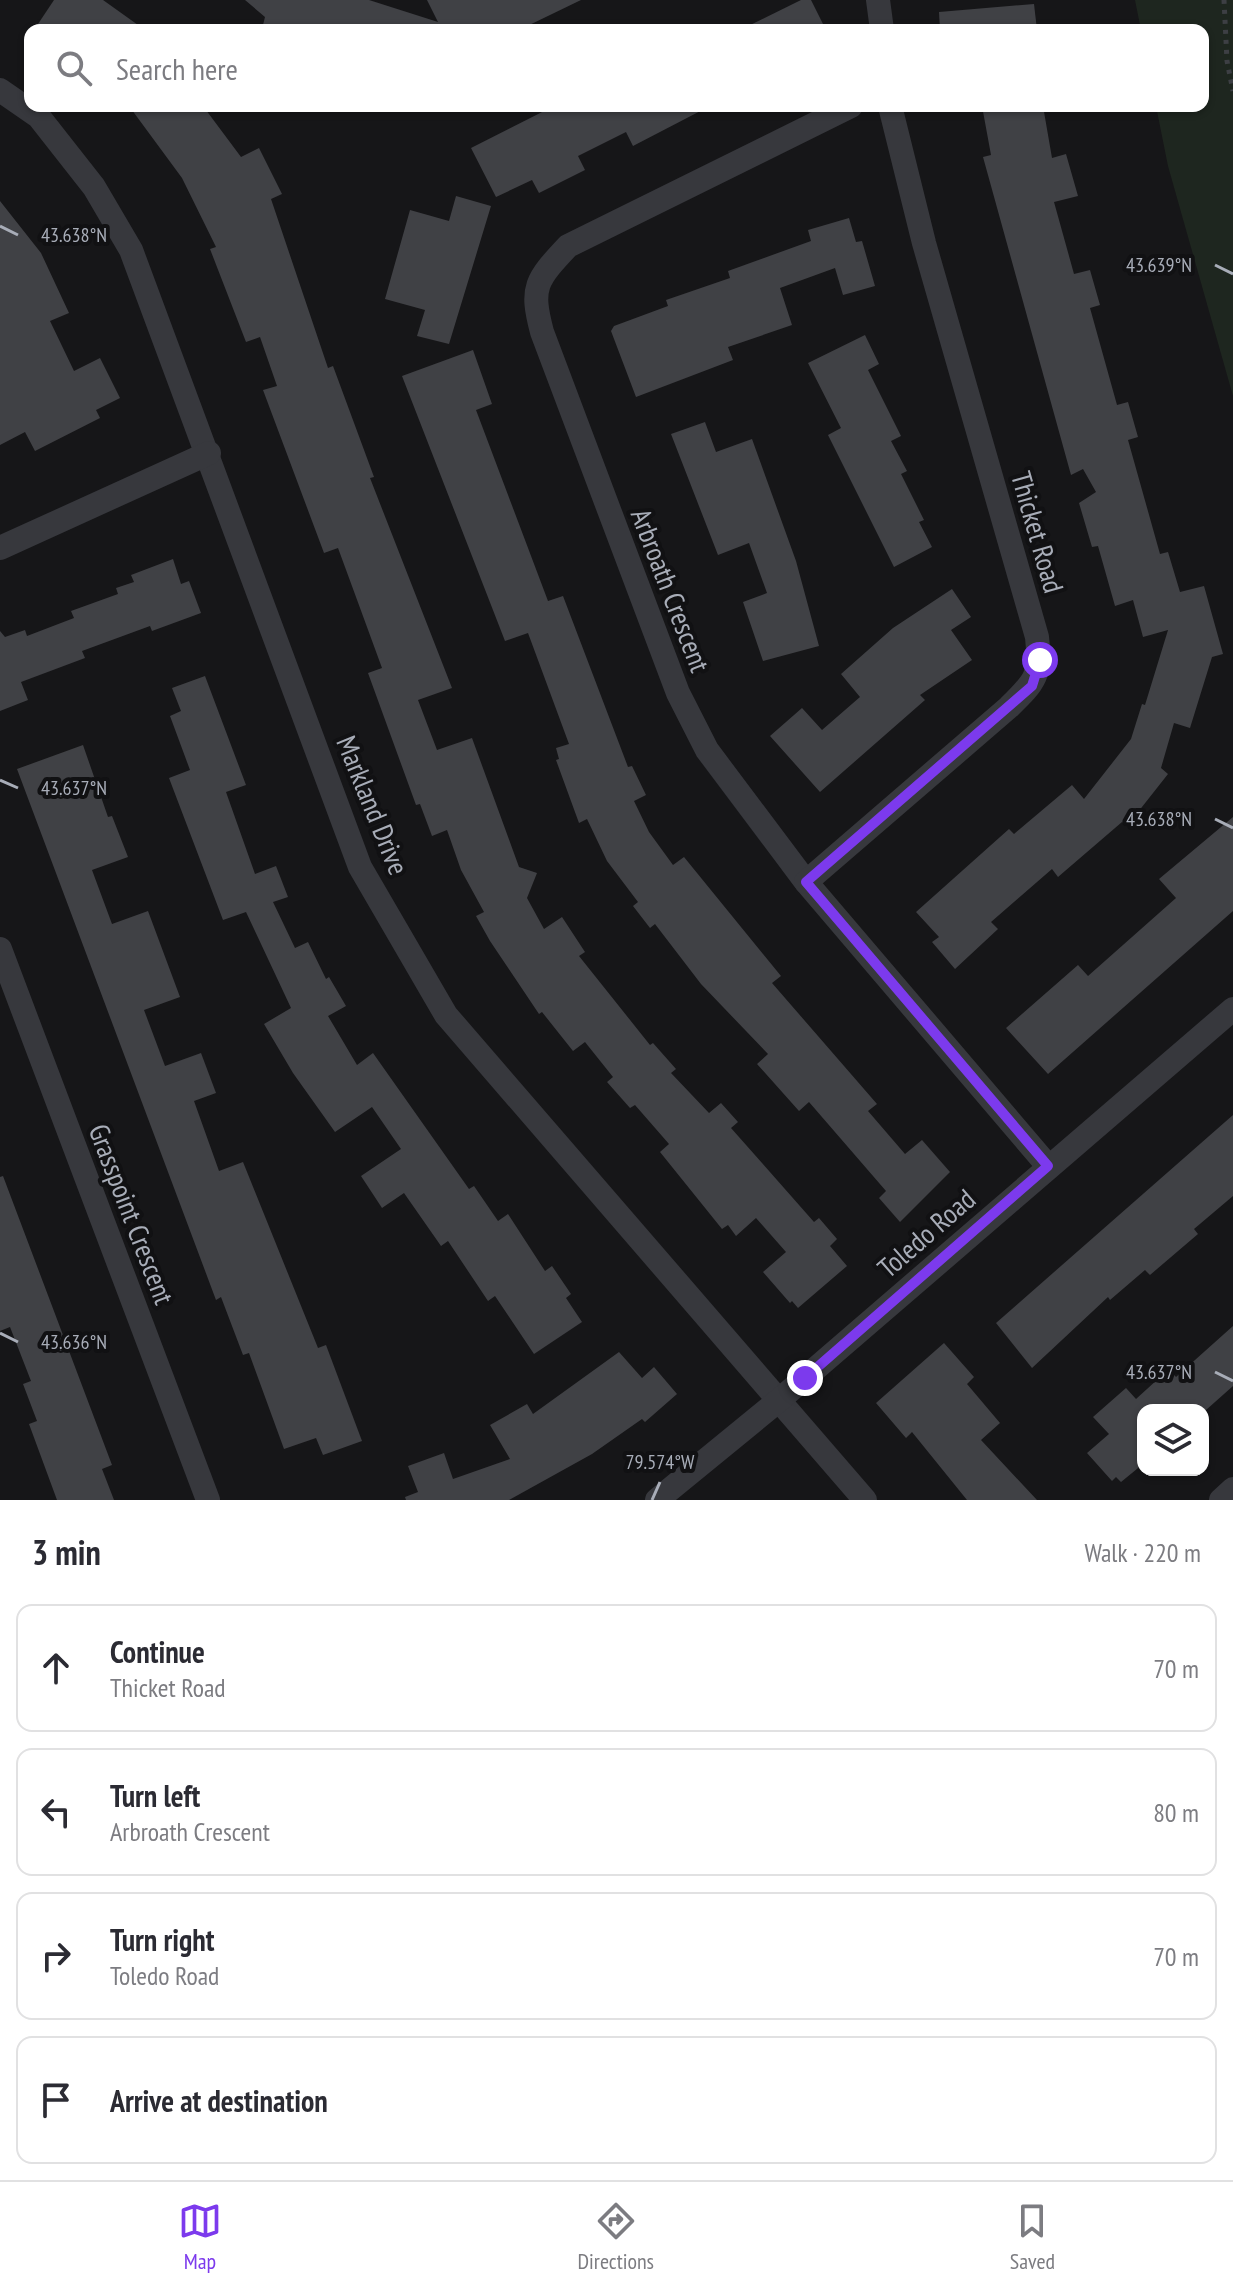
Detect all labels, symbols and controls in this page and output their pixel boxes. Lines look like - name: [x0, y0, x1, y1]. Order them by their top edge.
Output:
- search box: [24, 24, 1209, 112]
- icon: search: [52, 46, 96, 90]
- text: Search here: [116, 49, 238, 88]
- text: 43.638°N: [41, 222, 107, 248]
- text: 43.639°N: [1126, 252, 1192, 278]
- street label: Thicket Road: [1003, 467, 1073, 597]
- street label: Arbroath Crescent: [623, 503, 719, 677]
- route start: [1022, 642, 1058, 678]
- street label: Markland Drive: [328, 730, 418, 880]
- text: 43.637°N: [41, 775, 107, 801]
- text: 43.638°N: [1126, 806, 1192, 832]
- street label: Grasspoint Crescent: [81, 1119, 183, 1310]
- street label: Toledo Road: [869, 1180, 983, 1286]
- text: 43.636°N: [41, 1329, 107, 1355]
- text: 43.637°N: [1126, 1359, 1192, 1385]
- route end: [787, 1360, 823, 1396]
- map controls: [1137, 1404, 1209, 1476]
- button: layers: [1137, 1404, 1209, 1476]
- text: 79.574°W: [626, 1449, 695, 1475]
- text: 3 min: [32, 1530, 101, 1574]
- text: Walk · 220 m: [1084, 1536, 1201, 1569]
- text: Continue: [110, 1632, 205, 1671]
- icon: ahead: [34, 1646, 78, 1690]
- text: 70 m: [1153, 1652, 1199, 1685]
- text: Thicket Road: [110, 1671, 226, 1704]
- text: Turn left: [110, 1776, 200, 1815]
- icon: left: [34, 1790, 78, 1834]
- text: 80 m: [1153, 1796, 1199, 1829]
- text: Arbroath Crescent: [110, 1815, 270, 1848]
- text: Turn right: [110, 1920, 214, 1959]
- icon: right: [34, 1934, 78, 1978]
- text: 70 m: [1153, 1940, 1199, 1973]
- text: Toledo Road: [110, 1959, 219, 1992]
- icon: arrive: [34, 2078, 78, 2122]
- text: Arrive at destination: [110, 2081, 328, 2120]
- tab: Map: [178, 2199, 222, 2275]
- tab: Directions: [578, 2199, 654, 2275]
- tab: Saved: [1010, 2199, 1055, 2275]

